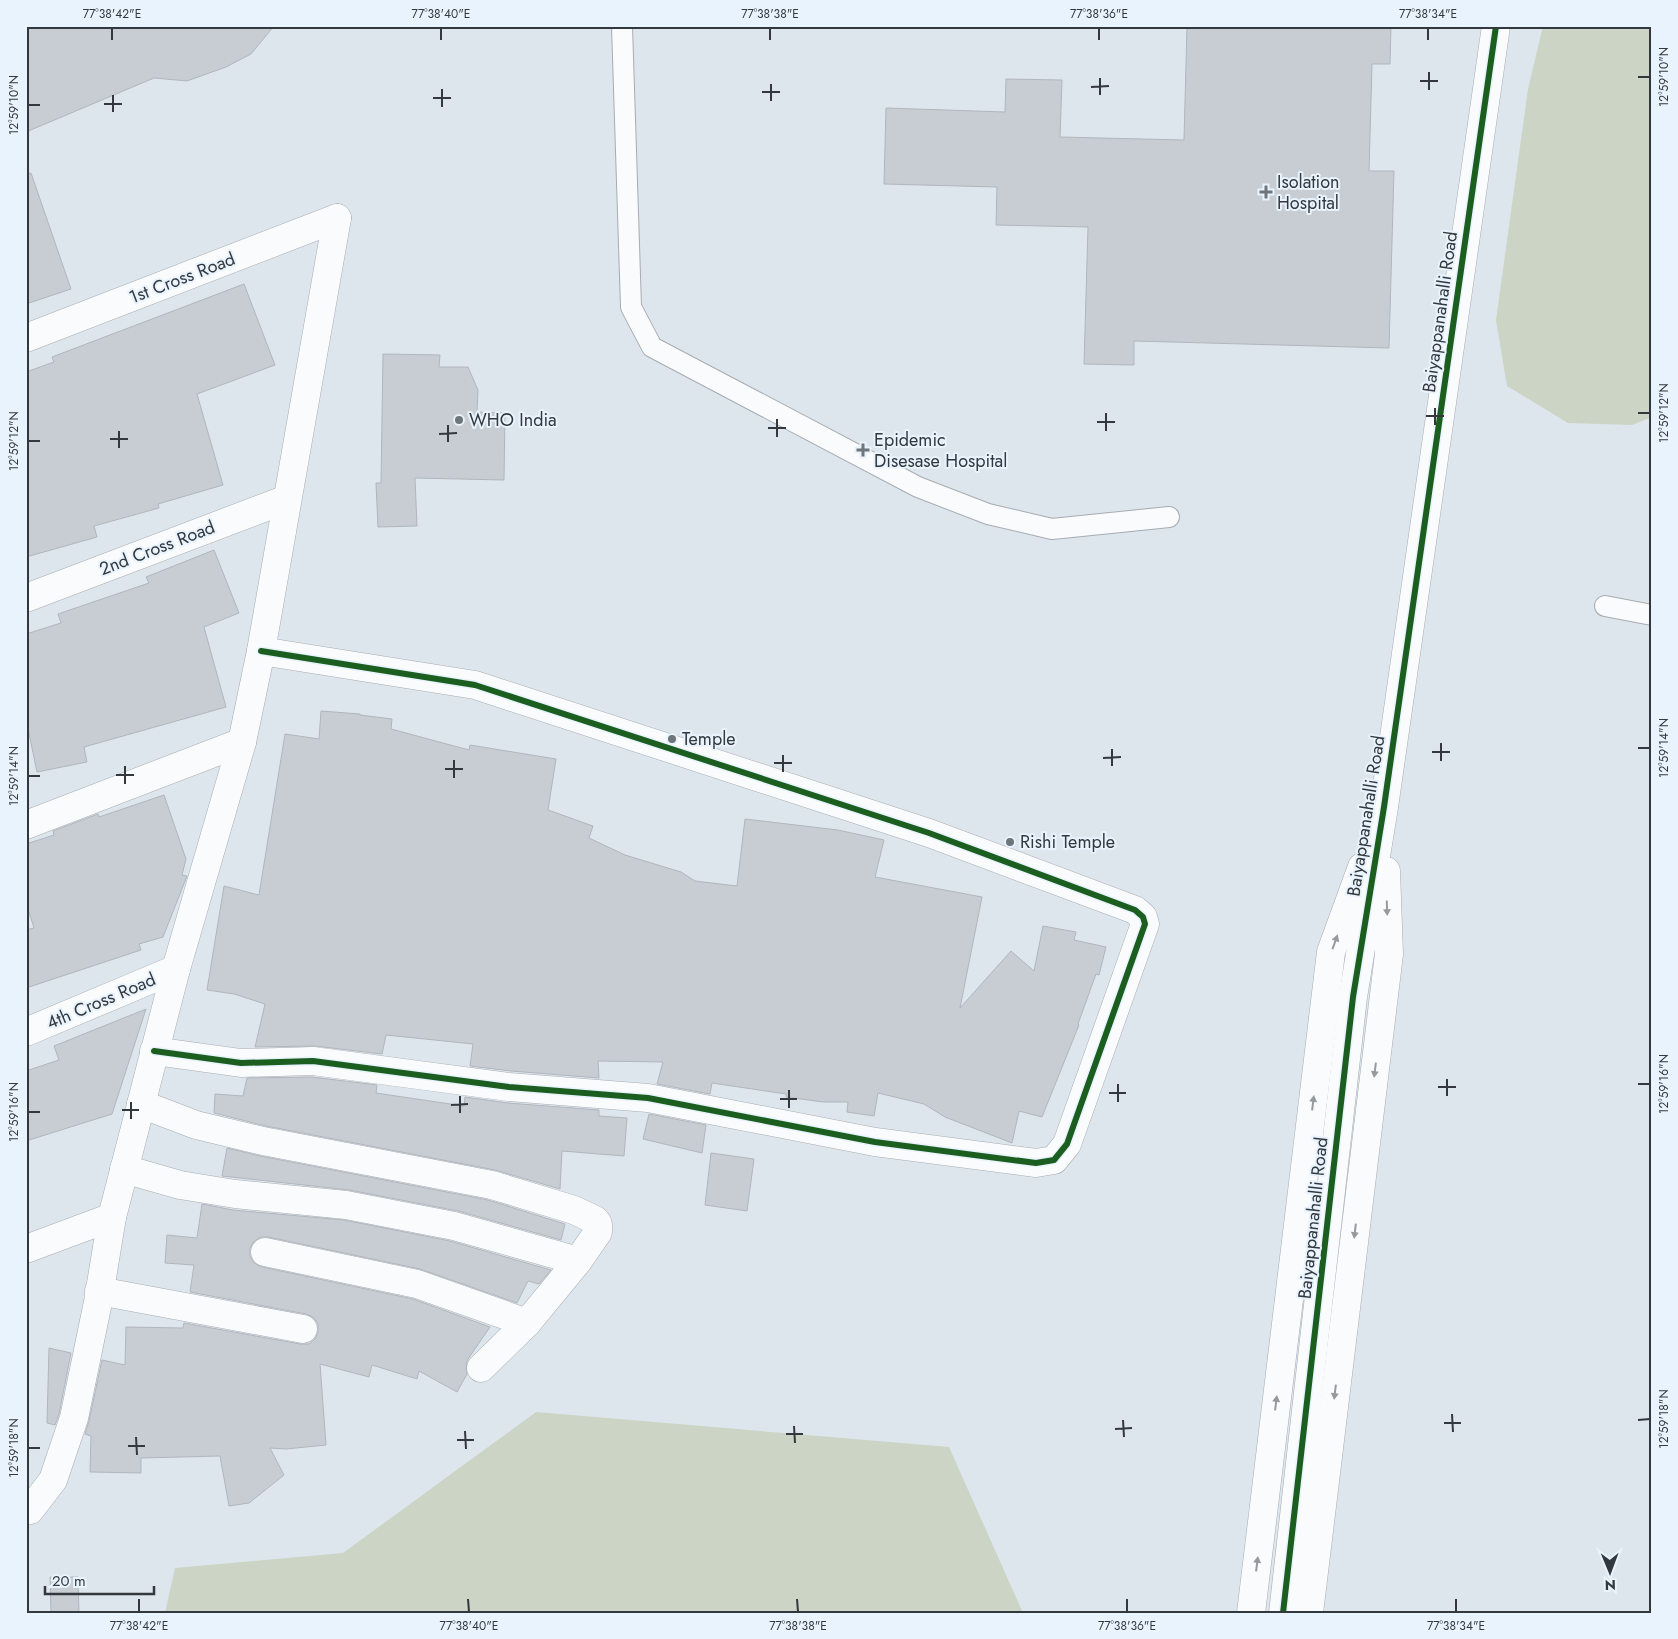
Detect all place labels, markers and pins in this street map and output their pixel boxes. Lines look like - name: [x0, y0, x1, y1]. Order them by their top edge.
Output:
- place label: Isolation Hospital: [1277, 169, 1340, 216]
- marker: Isolation Hospital: [1259, 185, 1273, 199]
- place label: WHO India: [469, 407, 557, 433]
- marker: WHO India: [453, 414, 465, 426]
- place label: Epidemic Disesase Hospital: [874, 427, 1007, 474]
- marker: Epidemic Disesase Hospital: [856, 443, 870, 457]
- place label: Temple: [682, 726, 736, 752]
- marker: Temple: [666, 733, 678, 745]
- place label: Rishi Temple: [1020, 829, 1115, 855]
- marker: Rishi Temple: [1004, 836, 1016, 848]

